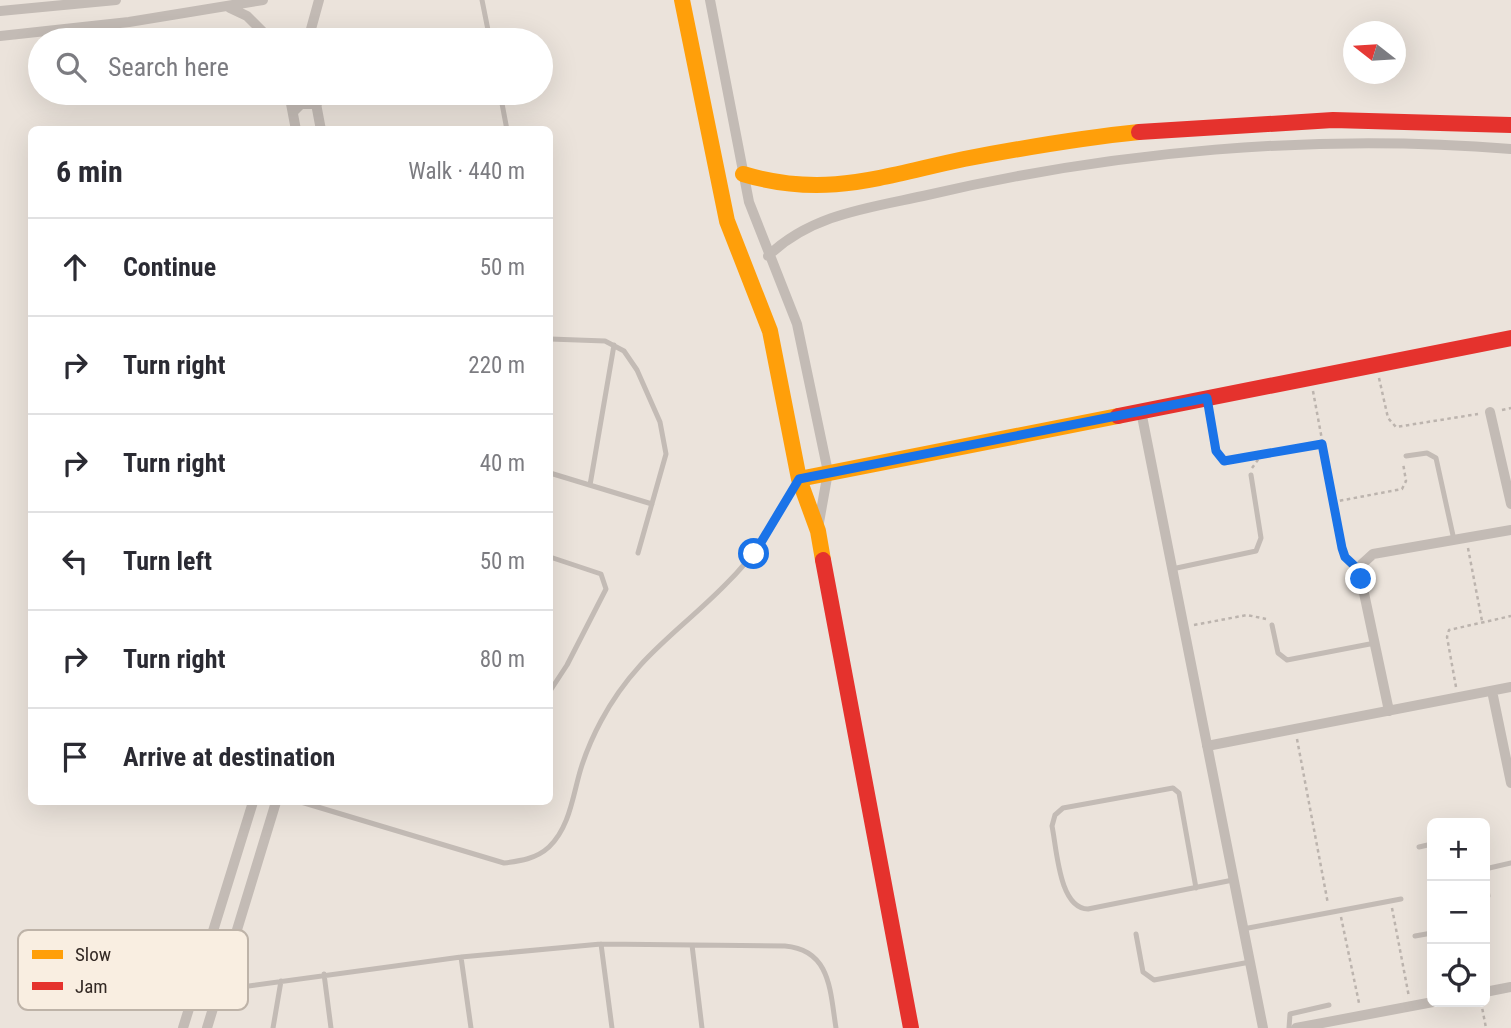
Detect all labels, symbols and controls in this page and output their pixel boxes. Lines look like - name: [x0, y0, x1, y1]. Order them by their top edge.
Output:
- north arrow: [1343, 21, 1406, 84]
- search box: [28, 28, 553, 105]
- icon: search: [52, 48, 90, 86]
- text: Search here: [108, 52, 229, 82]
- text: 6 min: [56, 154, 123, 189]
- text: Walk · 440 m: [408, 158, 525, 185]
- icon: ahead: [56, 248, 94, 286]
- text: Continue: [123, 252, 216, 282]
- text: 50 m: [480, 254, 525, 281]
- icon: right: [56, 346, 94, 384]
- text: Turn right: [123, 350, 225, 380]
- text: 220 m: [468, 352, 525, 379]
- icon: right: [56, 444, 94, 482]
- text: Turn right: [123, 448, 225, 478]
- text: 40 m: [480, 450, 525, 477]
- route start: [738, 538, 769, 569]
- icon: left: [56, 542, 94, 580]
- text: Turn left: [123, 546, 212, 576]
- text: 50 m: [480, 548, 525, 575]
- route end: [1345, 563, 1376, 594]
- icon: right: [56, 640, 94, 678]
- text: Turn right: [123, 644, 225, 674]
- text: 80 m: [480, 646, 525, 673]
- icon: arrive: [56, 738, 94, 776]
- text: Arrive at destination: [123, 742, 335, 772]
- map controls: [1427, 818, 1490, 1007]
- button: +: [1427, 818, 1490, 881]
- button: −: [1427, 881, 1490, 944]
- legend: [18, 930, 248, 1010]
- text: Slow: [75, 943, 111, 966]
- button: locate: [1427, 944, 1490, 1007]
- text: Jam: [75, 975, 108, 998]

